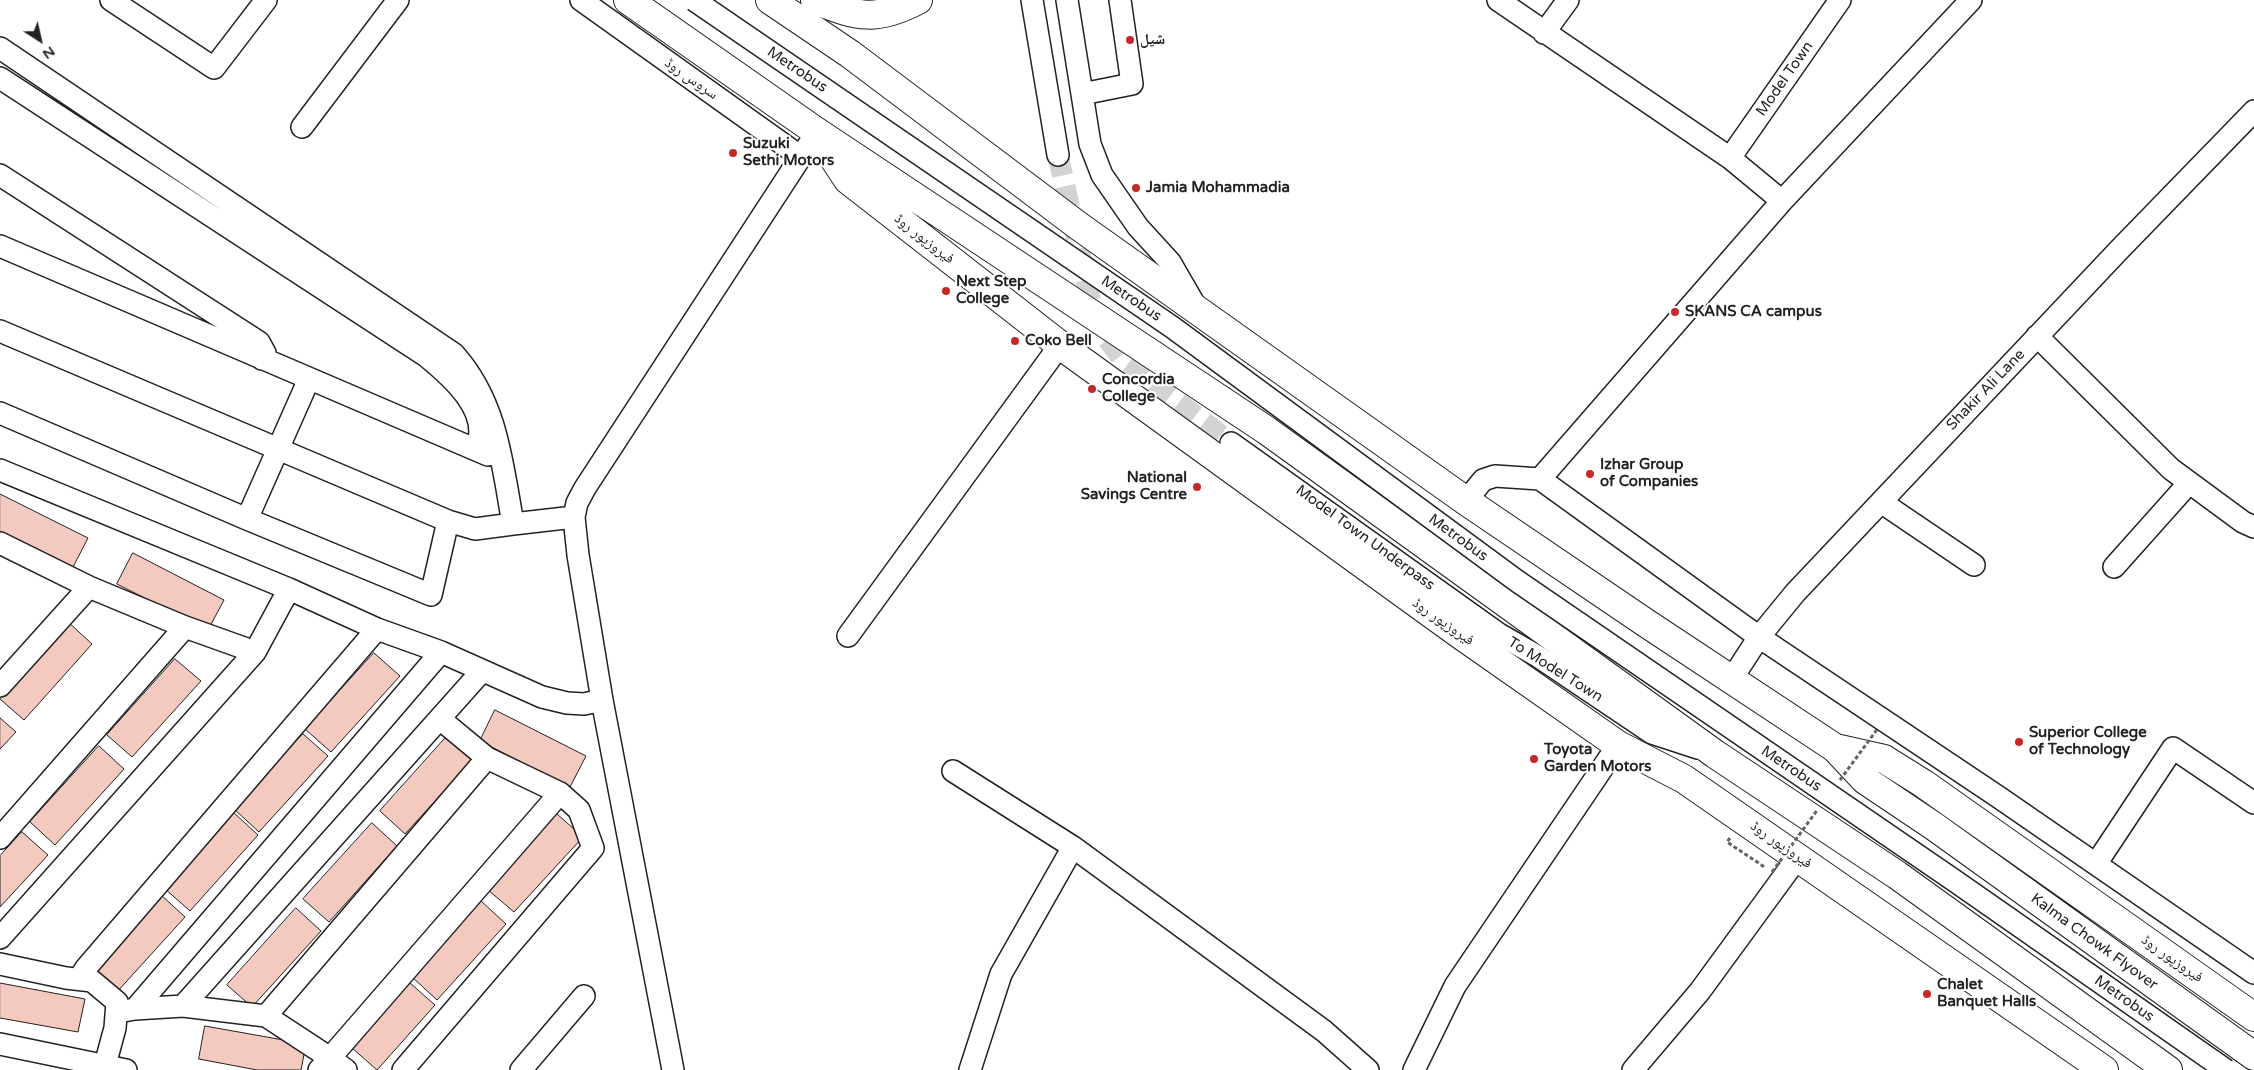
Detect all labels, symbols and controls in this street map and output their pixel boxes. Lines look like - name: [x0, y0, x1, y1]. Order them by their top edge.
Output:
- north arrow: [15, 15, 65, 65]
- place label: شیل: [1140, 31, 1165, 49]
- marker: شیل: [1124, 34, 1136, 46]
- street label: Model Town: [1753, 38, 1817, 120]
- text: N: [39, 43, 58, 63]
- street label: Metrobus: [763, 43, 831, 97]
- street label: سروس روڈ: [661, 54, 721, 104]
- place label: Suzuki Sethi Motors: [743, 135, 834, 170]
- marker: Suzuki Sethi Motors: [727, 147, 739, 159]
- place label: Jamia Mohammadia: [1146, 179, 1290, 197]
- marker: Jamia Mohammadia: [1130, 182, 1142, 194]
- street label: فیروزپور روڈ: [890, 210, 958, 268]
- street label: Metrobus: [1097, 272, 1165, 326]
- place label: Next Step College: [956, 273, 1026, 308]
- marker: Next Step College: [940, 285, 952, 297]
- place label: SKANS CA campus: [1685, 303, 1822, 321]
- marker: SKANS CA campus: [1669, 306, 1681, 318]
- place label: Coko Bell: [1025, 332, 1092, 350]
- marker: Coko Bell: [1009, 335, 1021, 347]
- street label: Shakir Ali Lane: [1943, 346, 2029, 434]
- place label: Concordia College: [1102, 371, 1175, 406]
- marker: Concordia College: [1086, 383, 1098, 395]
- place label: Izhar Group of Companies: [1600, 456, 1698, 491]
- marker: Izhar Group of Companies: [1584, 468, 1596, 480]
- place label: National Savings Centre: [1081, 469, 1187, 504]
- marker: National Savings Centre: [1191, 481, 1203, 493]
- street label: Model Town Underpass: [1292, 482, 1438, 594]
- street label: Metrobus: [1425, 510, 1491, 566]
- street label: فیروزپور روڈ: [1409, 594, 1477, 650]
- street label: To Model Town: [1504, 634, 1606, 706]
- place label: Superior College of Technology: [2029, 724, 2147, 759]
- marker: Superior College of Technology: [2013, 736, 2025, 748]
- place label: Toyota Garden Motors: [1544, 741, 1651, 776]
- street label: Metrobus: [1757, 742, 1825, 796]
- marker: Toyota Garden Motors: [1528, 753, 1540, 765]
- street label: فیروزپور روڈ: [1747, 817, 1815, 873]
- street label: Kalma Chowk Flyover: [2027, 890, 2161, 994]
- street label: فیروزپور روڈ: [2138, 931, 2206, 987]
- street label: Metrobus: [2091, 972, 2157, 1026]
- place label: Chalet Banquet Halls: [1937, 976, 2036, 1011]
- marker: Chalet Banquet Halls: [1921, 988, 1933, 1000]

